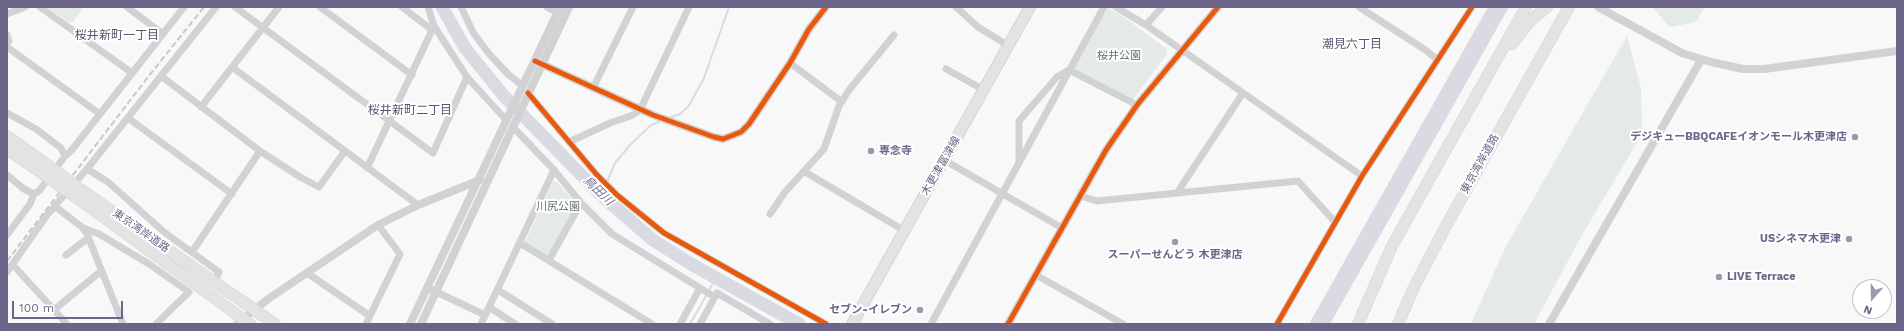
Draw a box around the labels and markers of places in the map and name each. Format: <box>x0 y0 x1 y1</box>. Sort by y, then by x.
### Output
place label: デジキューBBQCAFEイオンモール木更津店 <box>1630 130 1847 144</box>
marker: デジキューBBQCAFEイオンモール木更津店 <box>1850 132 1860 142</box>
place label: 専念寺 <box>879 144 912 158</box>
marker: 専念寺 <box>866 146 876 156</box>
place label: USシネマ木更津 <box>1760 232 1841 246</box>
marker: USシネマ木更津 <box>1844 234 1854 244</box>
marker: スーパーせんどう 木更津店 <box>1170 237 1180 247</box>
place label: スーパーせんどう 木更津店 <box>1107 248 1243 262</box>
place label: LIVE Terrace <box>1727 270 1796 284</box>
marker: LIVE Terrace <box>1714 272 1724 282</box>
place label: セブン-イレブン <box>829 303 912 317</box>
marker: セブン-イレブン <box>915 305 925 315</box>

